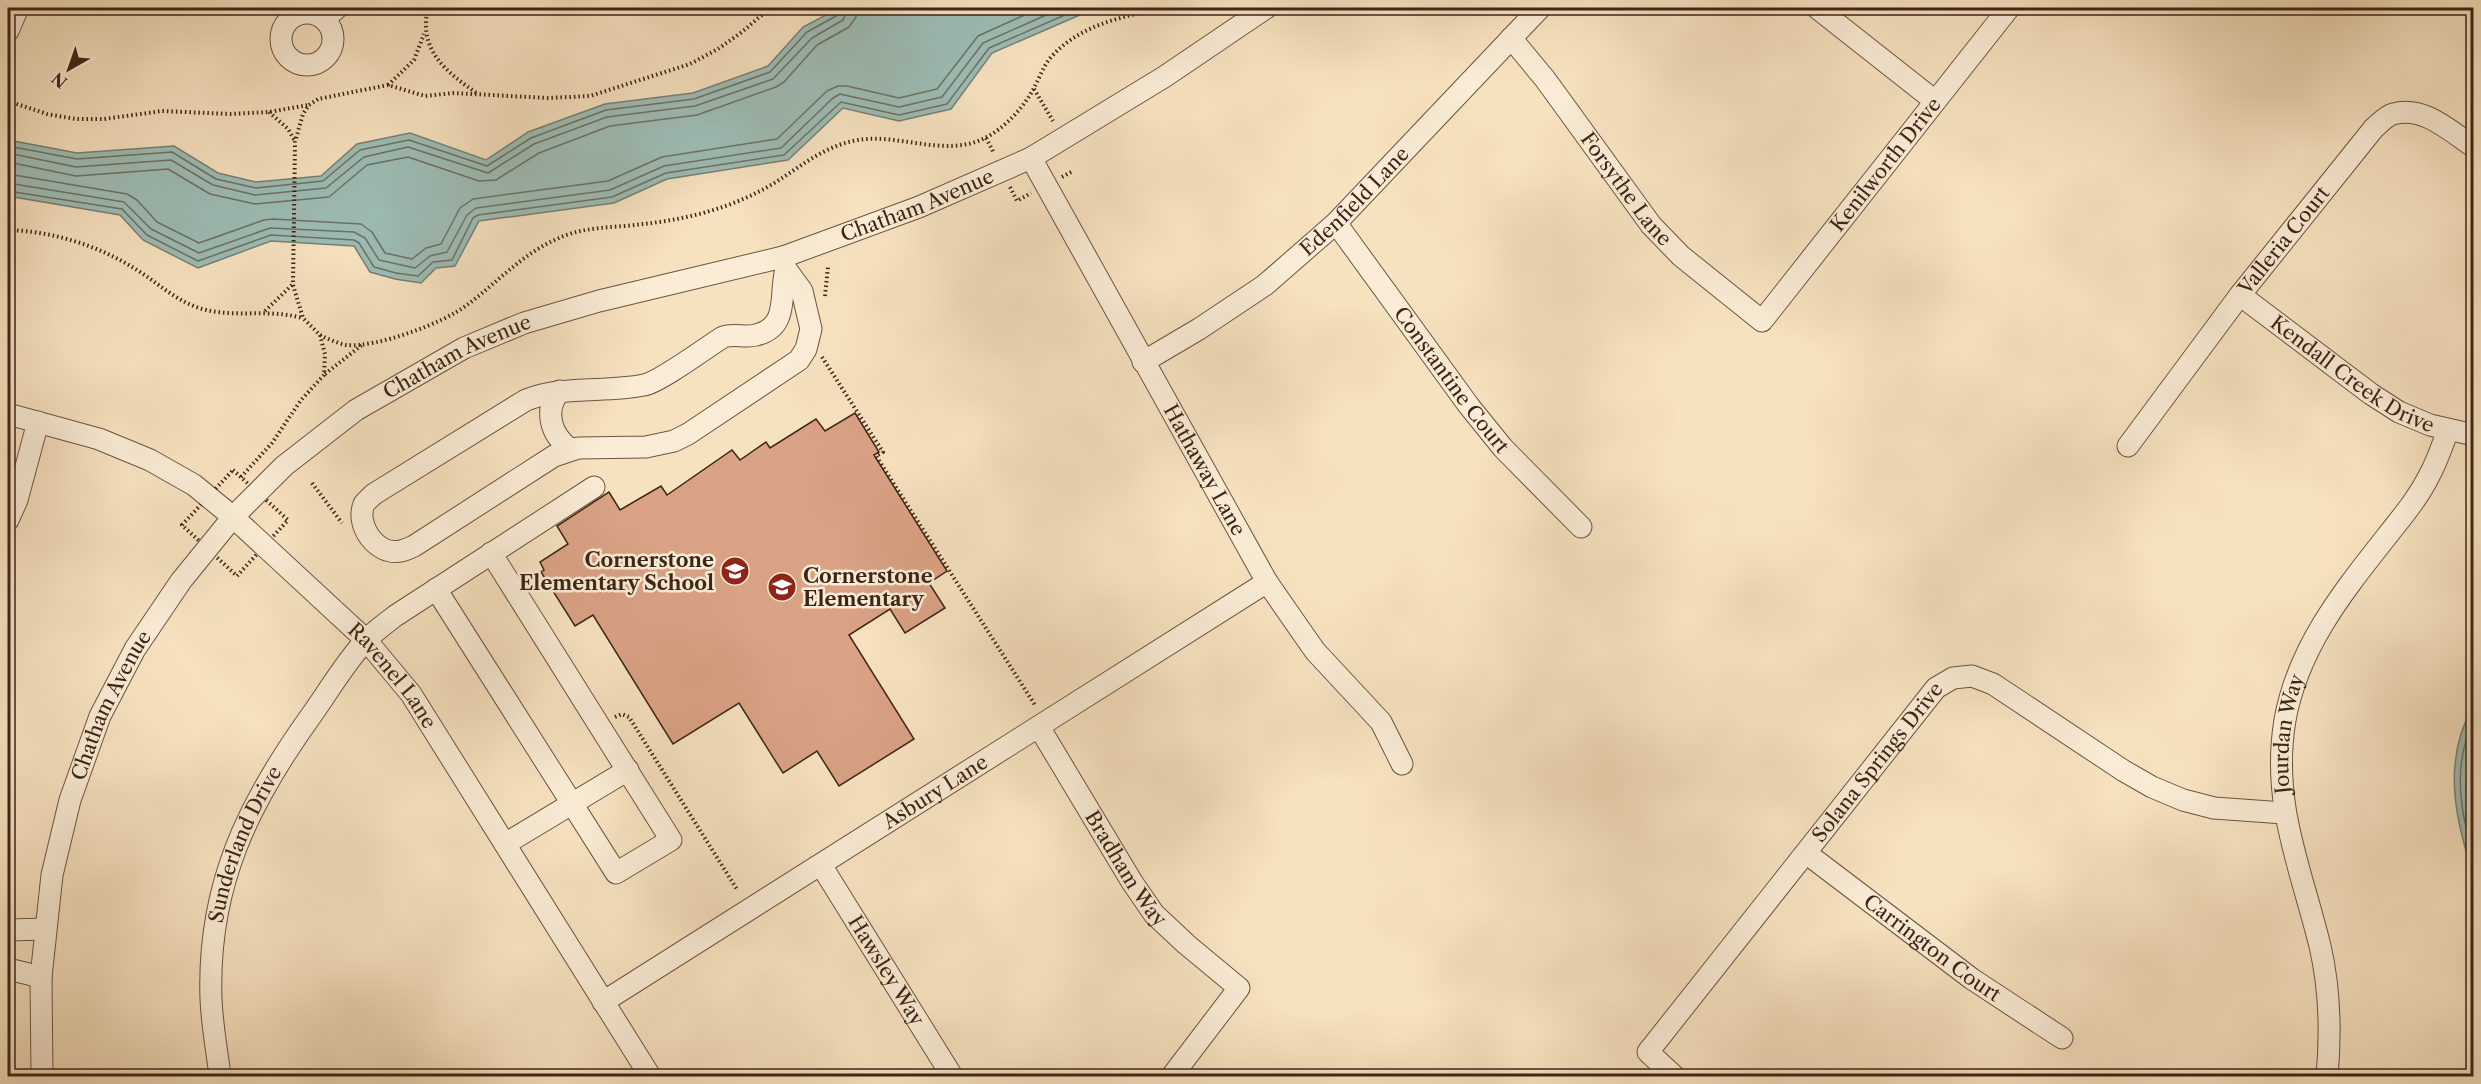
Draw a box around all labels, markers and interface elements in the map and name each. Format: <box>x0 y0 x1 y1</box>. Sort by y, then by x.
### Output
north arrow <box>39 39 99 99</box>
text: N <box>48 68 71 93</box>
street label: Kenilworth Drive <box>1825 93 1946 236</box>
street label: Forsythe Lane <box>1576 128 1677 251</box>
street label: Edenfield Lane <box>1295 142 1414 261</box>
street label: Chatham Avenue <box>837 164 997 247</box>
street label: Valleria Court <box>2233 181 2334 300</box>
street label: Constantine Court <box>1389 302 1514 458</box>
street label: Chatham Avenue <box>379 310 534 404</box>
street label: Kendall Creek Drive <box>2266 310 2438 437</box>
street label: Hathaway Lane <box>1159 400 1251 540</box>
place label: Cornerstone Elementary School <box>519 548 714 595</box>
school or university icon: Cornerstone Elementary School <box>719 555 751 587</box>
place label: Cornerstone Elementary <box>803 564 933 611</box>
school or university icon: Cornerstone Elementary <box>766 571 798 603</box>
street label: Ravenel Lane <box>343 618 441 733</box>
street label: Chatham Avenue <box>66 626 156 784</box>
street label: Jourdan Way <box>2269 670 2309 798</box>
street label: Solana Springs Drive <box>1807 677 1948 847</box>
street label: Asbury Lane <box>877 750 992 835</box>
street label: Sunderland Drive <box>204 762 286 925</box>
street label: Bradham Way <box>1080 806 1172 932</box>
street label: Carrington Court <box>1859 889 2005 1007</box>
street label: Hawsley Way <box>843 911 930 1031</box>

